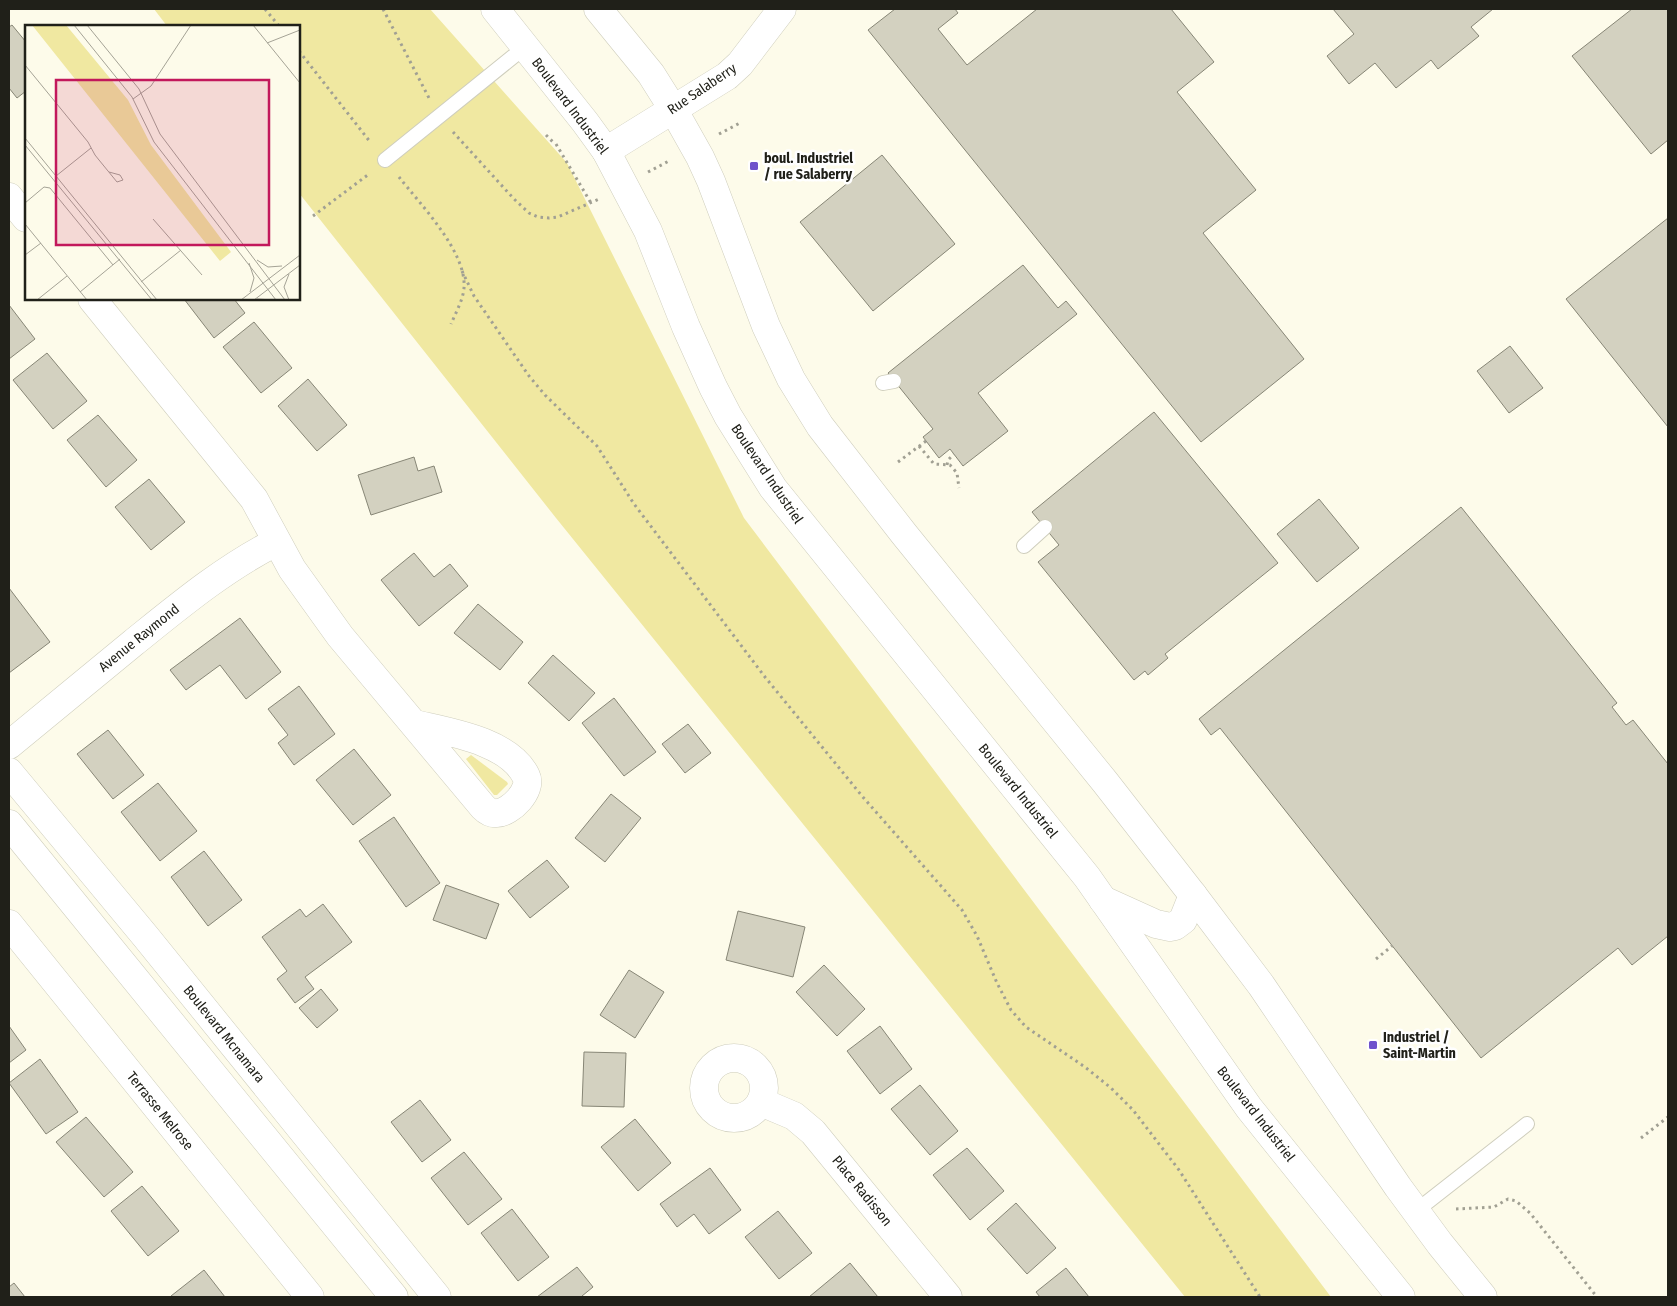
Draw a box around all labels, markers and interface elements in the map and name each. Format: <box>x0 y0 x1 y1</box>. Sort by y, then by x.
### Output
inset map <box>25 25 300 300</box>
street label: Boulevard Industriel <box>528 54 612 158</box>
street label: Rue Salaberry <box>664 59 740 118</box>
place label: boul. Industriel / rue Salaberry <box>764 150 853 183</box>
marker: boul. Industriel / rue Salaberry <box>748 160 760 172</box>
street label: Boulevard Industriel <box>727 421 807 527</box>
street label: Avenue Raymond <box>95 600 183 676</box>
street label: Boulevard Industriel <box>975 740 1061 842</box>
street label: Boulevard Mcnamara <box>180 982 268 1086</box>
place label: Industriel / Saint-Martin <box>1383 1029 1456 1062</box>
marker: Industriel / Saint-Martin <box>1367 1039 1379 1051</box>
street label: Boulevard Industriel <box>1213 1063 1299 1165</box>
street label: Terrasse Melrose <box>123 1068 197 1154</box>
street label: Place Radisson <box>828 1152 896 1230</box>

